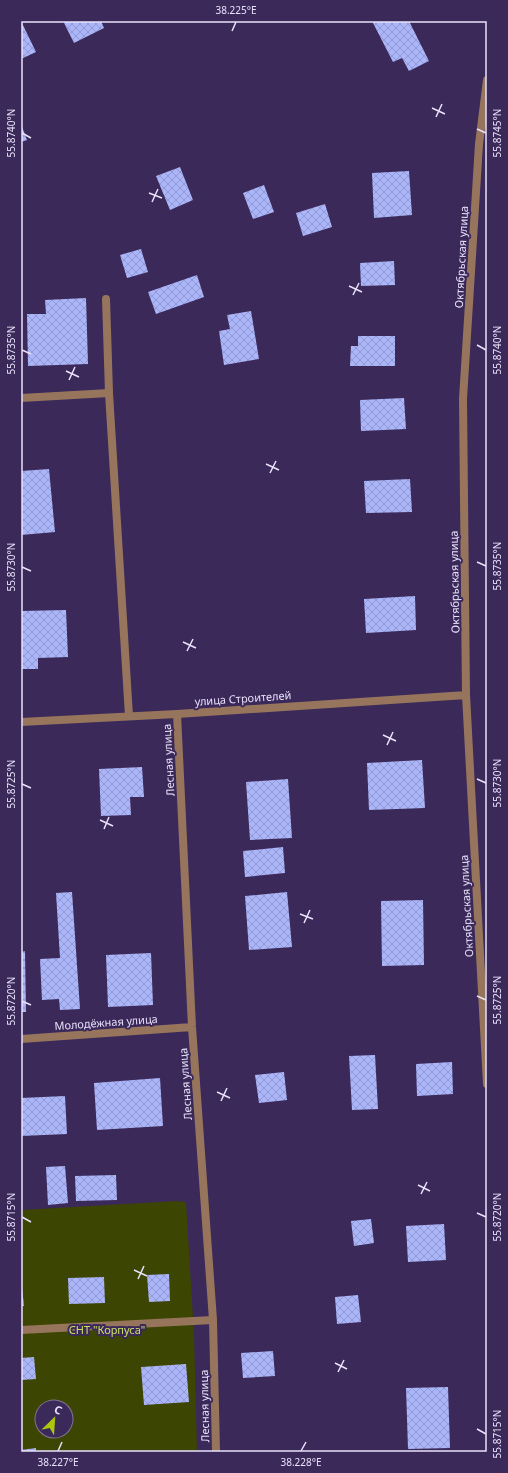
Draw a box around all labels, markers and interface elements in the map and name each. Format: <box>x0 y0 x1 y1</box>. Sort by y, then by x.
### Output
text: 38.225°E <box>215 3 257 17</box>
text: 55.8740°N <box>4 109 18 157</box>
text: 55.8745°N <box>490 109 504 157</box>
street label: Октябрьская улица <box>451 205 471 309</box>
text: 55.8735°N <box>4 326 18 374</box>
text: 55.8740°N <box>490 326 504 374</box>
street label: Октябрьская улица <box>446 531 462 633</box>
text: 55.8735°N <box>490 542 504 590</box>
text: 55.8730°N <box>4 543 18 591</box>
street label: улица Строителей <box>194 687 292 709</box>
street label: Лесная улица <box>159 723 177 797</box>
text: 55.8730°N <box>490 759 504 807</box>
text: 55.8725°N <box>4 760 18 808</box>
street label: Октябрьская улица <box>456 854 476 958</box>
text: 55.8725°N <box>490 976 504 1024</box>
text: 55.8720°N <box>4 977 18 1025</box>
street label: Молодёжная улица <box>54 1011 158 1033</box>
street label: Лесная улица <box>175 1047 195 1121</box>
text: 55.8715°N <box>4 1193 18 1241</box>
text: 55.8720°N <box>490 1193 504 1241</box>
park label: СНТ "Корпуса" <box>69 1322 145 1337</box>
street label: Лесная улица <box>196 1370 212 1442</box>
north arrow <box>34 1399 74 1439</box>
text: С <box>52 1401 65 1418</box>
text: 55.8715°N <box>490 1410 504 1458</box>
text: 38.227°E <box>37 1455 79 1469</box>
text: 38.228°E <box>280 1455 322 1469</box>

